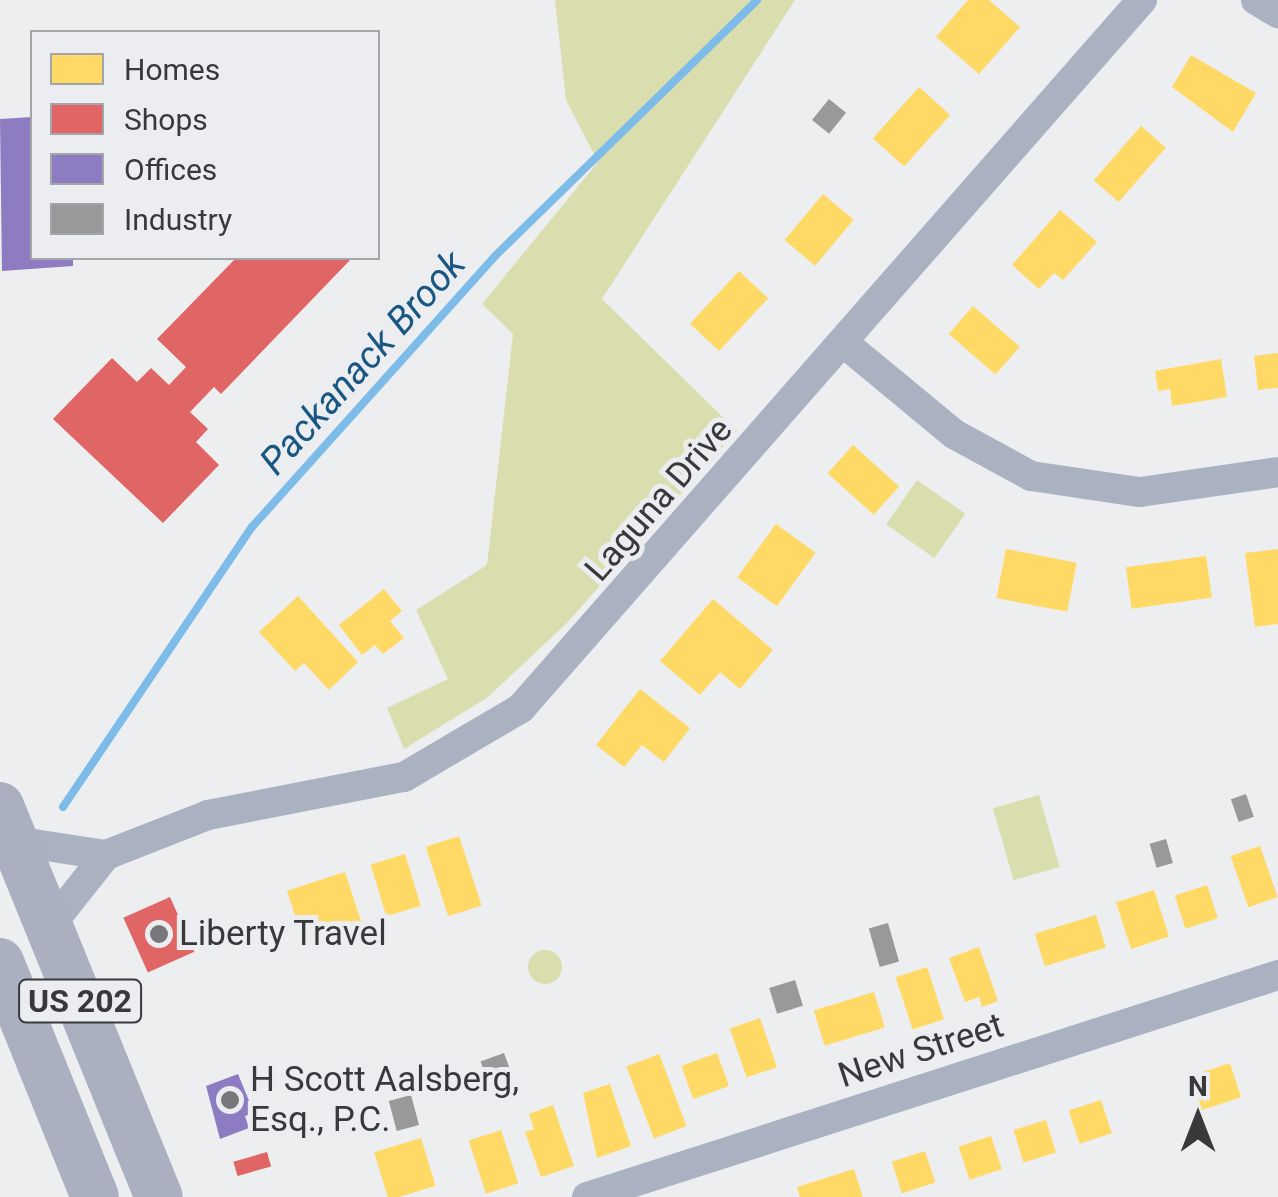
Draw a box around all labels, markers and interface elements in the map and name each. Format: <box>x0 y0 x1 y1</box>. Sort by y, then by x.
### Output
legend <box>30 30 380 260</box>
text: Homes <box>124 52 220 87</box>
text: Shops <box>124 102 208 137</box>
text: Offices <box>124 152 217 187</box>
text: Industry <box>124 202 232 237</box>
water label: Packanack Brook <box>251 242 475 484</box>
street label: Laguna Drive <box>577 410 741 590</box>
place label: Liberty Travel <box>179 913 387 955</box>
marker: Liberty Travel <box>148 923 170 945</box>
road number: US 202 <box>18 974 142 1028</box>
street label: New Street <box>833 1005 1009 1097</box>
place label: H Scott Aalsberg, Esq., P.C. <box>250 1059 519 1141</box>
north arrow <box>1148 1067 1248 1167</box>
text: N <box>1188 1070 1208 1103</box>
marker: H Scott Aalsberg, Esq., P.C. <box>219 1089 241 1111</box>

